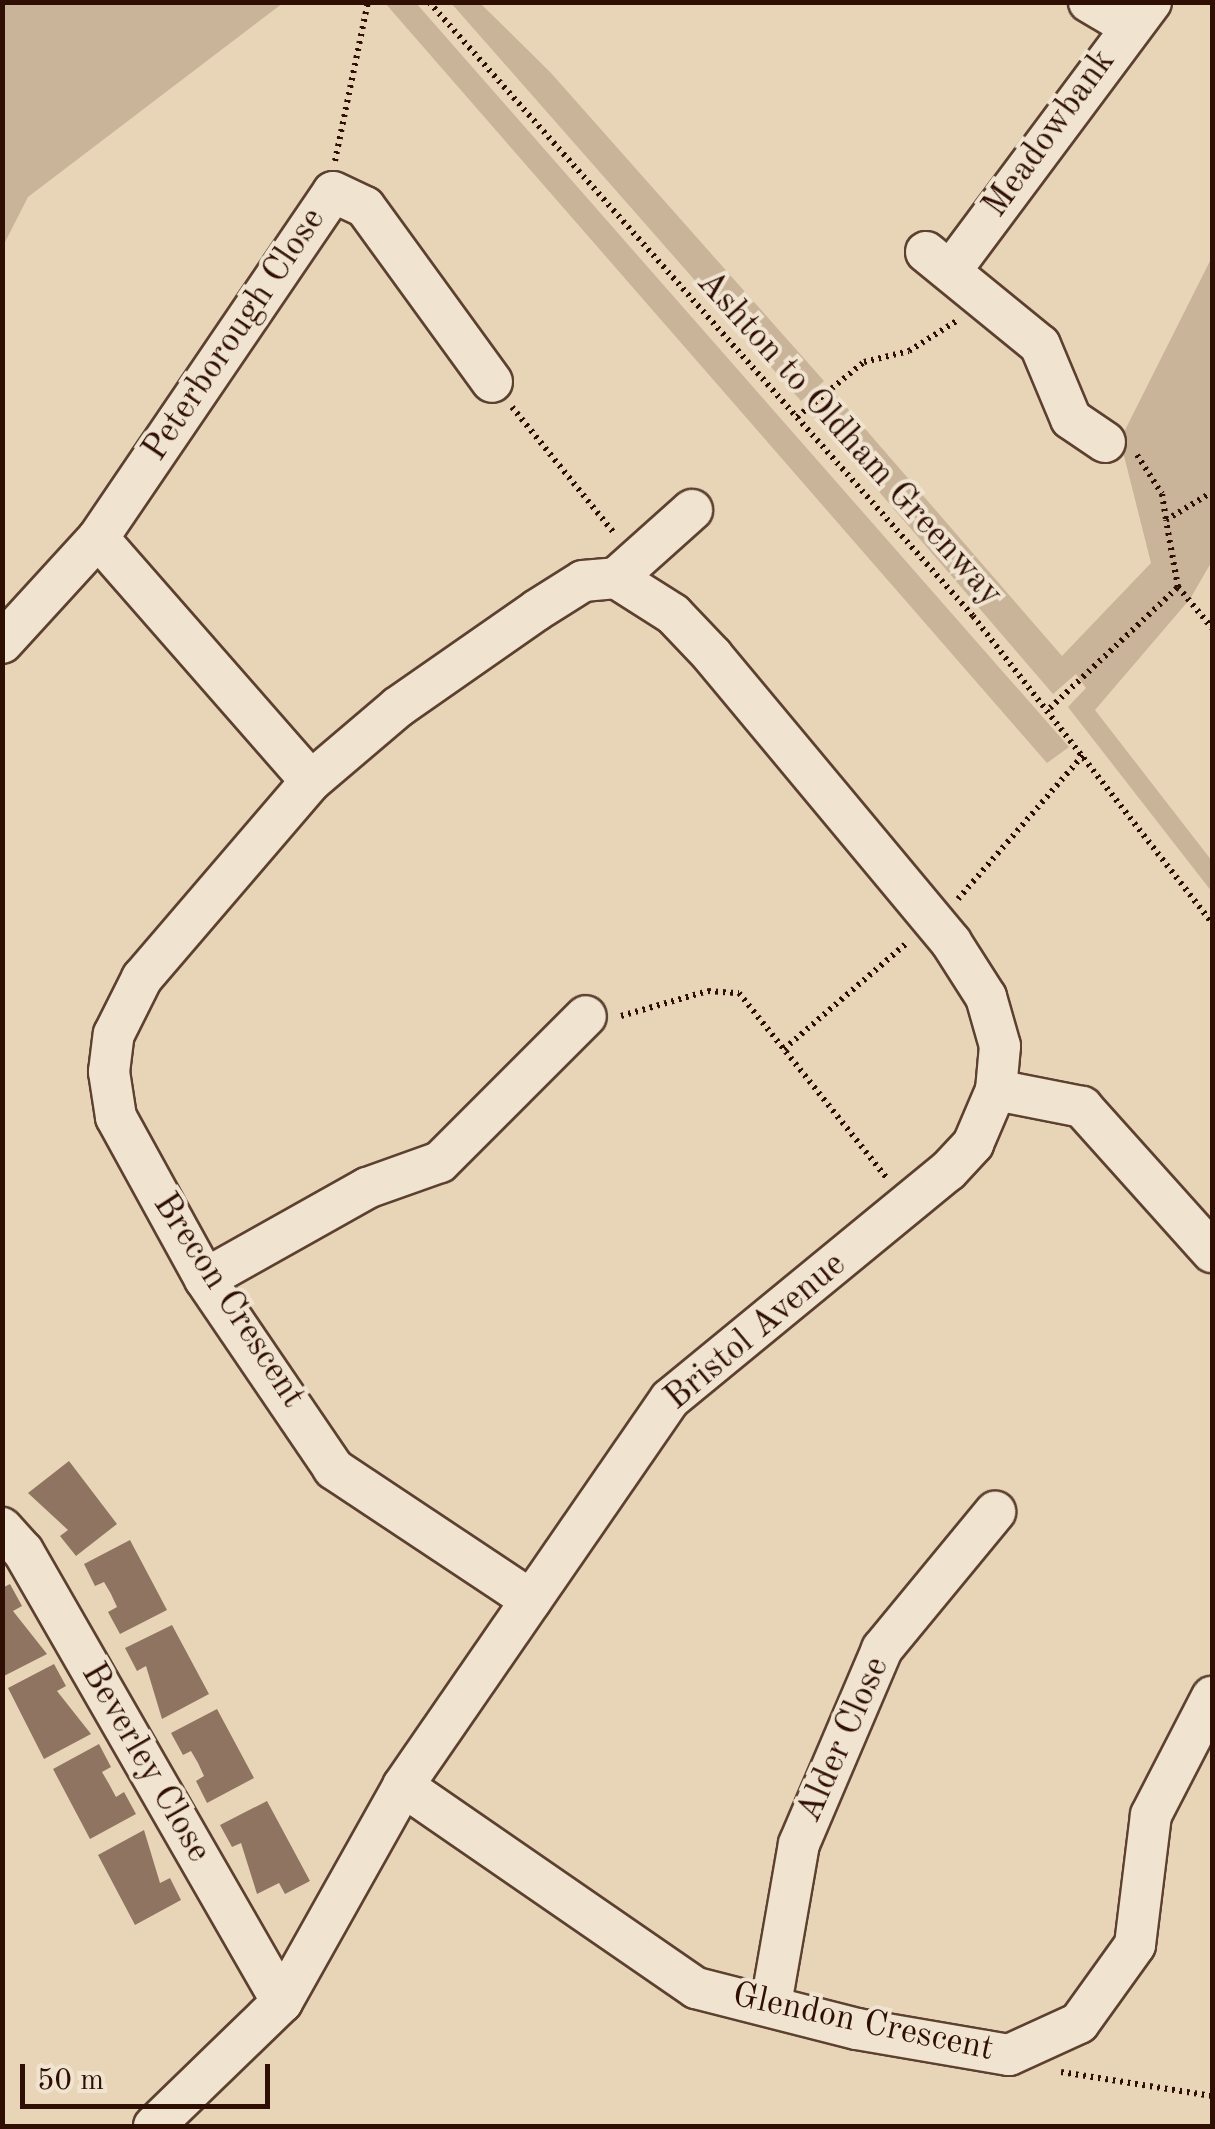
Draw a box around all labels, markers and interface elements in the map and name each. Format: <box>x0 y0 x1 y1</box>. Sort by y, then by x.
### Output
street label: Meadowbank <box>975 42 1125 226</box>
street label: Peterborough Close <box>135 201 335 469</box>
street label: Ashton to Oldham Greenway <box>687 263 1011 615</box>
street label: Brecon Crescent <box>143 1186 313 1416</box>
street label: Bristol Avenue <box>657 1244 855 1420</box>
street label: Alder Close <box>789 1651 899 1829</box>
street label: Beverley Close <box>71 1656 219 1870</box>
street label: Glendon Crescent <box>729 1975 997 2071</box>
scale bar <box>25 2044 275 2106</box>
text: 50 m <box>37 2066 104 2096</box>

